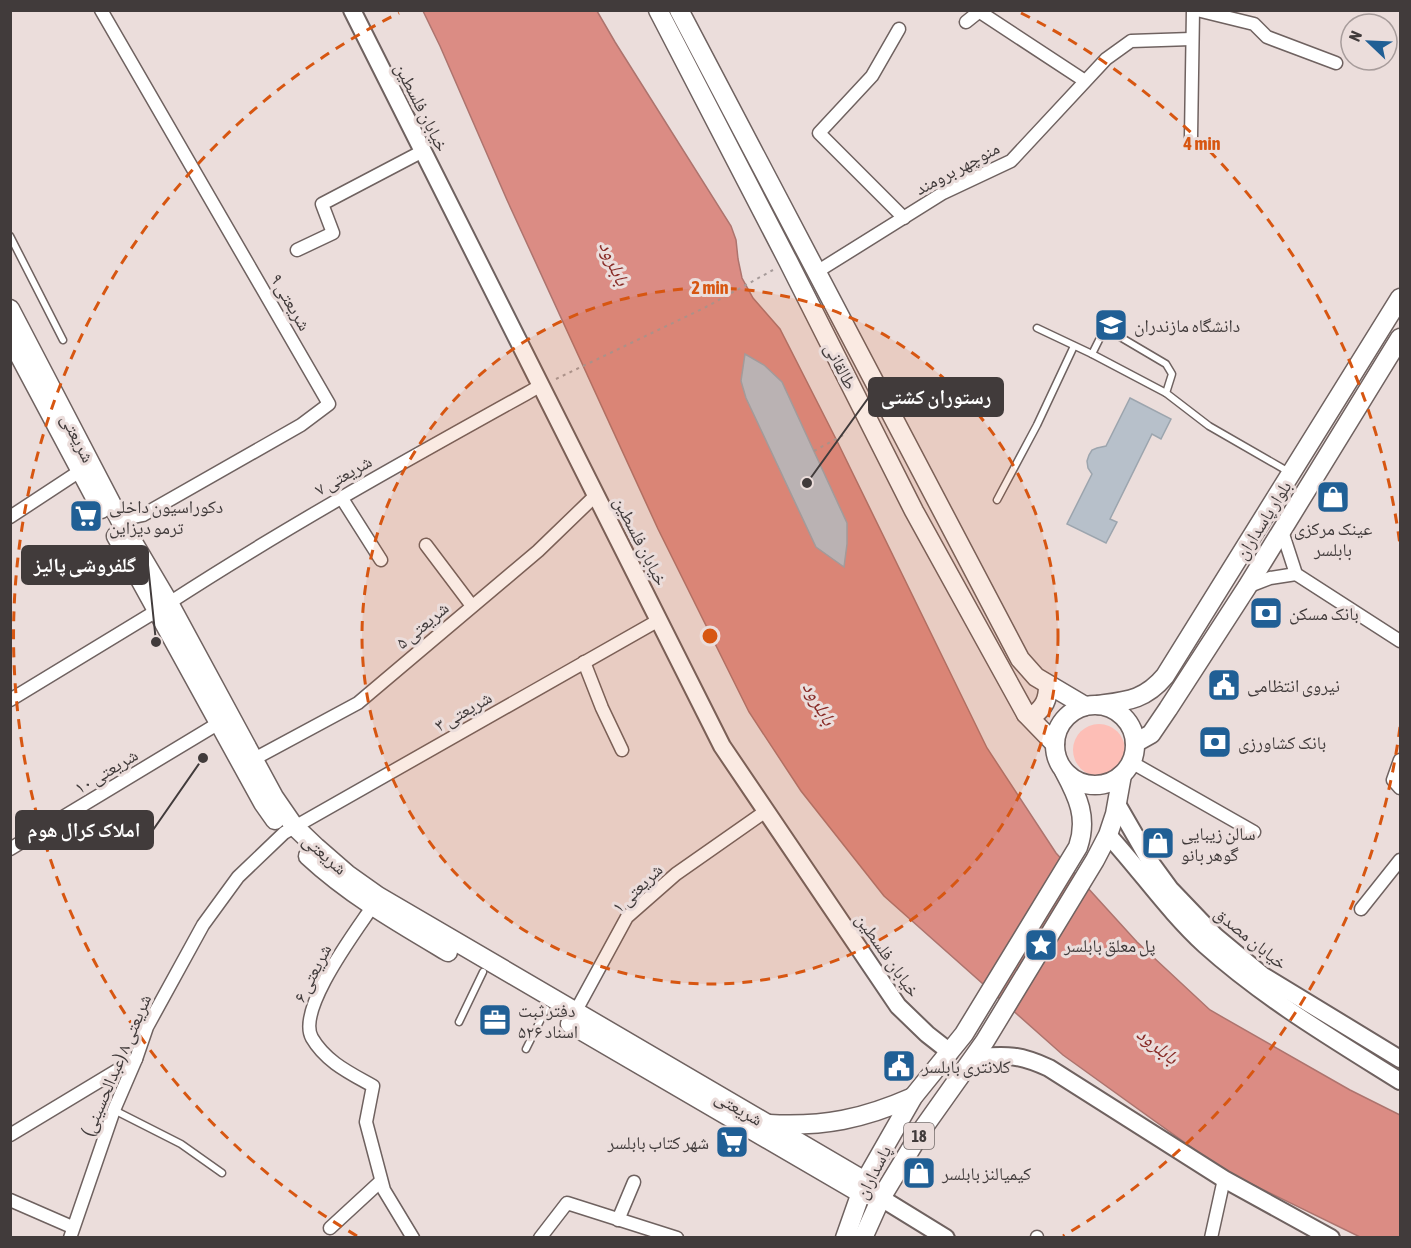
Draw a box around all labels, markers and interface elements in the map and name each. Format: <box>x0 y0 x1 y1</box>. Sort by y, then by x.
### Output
north arrow <box>1339 12 1399 72</box>
text: N <box>1345 28 1365 44</box>
street label: خیابان فلسطین <box>390 59 453 156</box>
text: 4 min <box>1183 133 1221 154</box>
street label: منوچهر برومند <box>911 137 1003 200</box>
water label: بابلرود <box>594 237 635 290</box>
street label: شریعتی ۹ <box>266 270 316 335</box>
text: 2 min <box>692 277 729 298</box>
school or university icon: دانشگاه مازندران <box>1093 307 1129 343</box>
place label: دانشگاه مازندران <box>1134 315 1240 337</box>
street label: طالقانی <box>820 339 861 393</box>
callout: رستوران کشتی <box>869 378 1003 416</box>
text: رستوران کشتی <box>881 385 991 410</box>
street label: شریعتی <box>56 410 99 466</box>
street label: شریعتی ۷ <box>311 450 376 500</box>
street label: بلوار پاسداران <box>1231 477 1296 564</box>
shop icon: عینک مرکزی بابلسر <box>1315 479 1351 515</box>
street label: خیابان فلسطین <box>609 493 672 590</box>
place label: دکوراسیون داخلی ترمو دیزاین <box>109 496 223 539</box>
supermarket icon: دکوراسیون داخلی ترمو دیزاین <box>68 498 104 534</box>
place label: عینک مرکزی بابلسر <box>1294 518 1372 560</box>
callout: گلفروشی پالیز <box>22 546 148 584</box>
text: گلفروشی پالیز <box>33 553 136 578</box>
bank icon: بانک مسکن <box>1248 595 1284 631</box>
street label: شریعتی ۵ <box>391 597 453 654</box>
place label: بانک مسکن <box>1289 603 1359 625</box>
centre of rings <box>700 626 720 646</box>
public building icon: نیروی انتظامی <box>1206 667 1242 703</box>
place label: نیروی انتظامی <box>1247 675 1340 697</box>
water label: بابلرود <box>798 677 842 730</box>
street label: شریعتی ۳ <box>431 686 496 736</box>
bank icon: بانک کشاورزی <box>1197 724 1233 760</box>
place label: بانک کشاورزی <box>1238 732 1326 754</box>
street label: شریعتی ۱۰ <box>70 744 142 799</box>
callout: املاک کرال هوم <box>16 811 153 849</box>
text: املاک کرال هوم <box>28 818 140 844</box>
place label: سالن زیبایی گوهر بانو <box>1181 823 1256 865</box>
shop icon: سالن زیبایی گوهر بانو <box>1140 825 1176 861</box>
street label: شریعتی <box>298 829 351 880</box>
street label: شریعتی ۱ <box>607 859 667 918</box>
street label: خیابان مصدق <box>1210 902 1292 974</box>
street label: خیابان فلسطین <box>851 909 924 1001</box>
place icon: پل معلق بابلسر <box>1023 927 1059 963</box>
place label: پل معلق بابلسر <box>1063 935 1155 957</box>
street label: شریعتی ۶ <box>289 941 336 1006</box>
street label: شریعتی ۸ (عبدالحسینی) <box>77 991 156 1140</box>
place label: دفتر ثبت اسناد ۵۲۶ <box>518 1000 578 1042</box>
office icon: دفتر ثبت اسناد ۵۲۶ <box>477 1002 513 1038</box>
water label: بابلرود <box>1132 1021 1184 1070</box>
public building icon: کلانتری بابلسر <box>881 1048 917 1084</box>
place label: کلانتری بابلسر <box>921 1056 1011 1078</box>
street label: شریعتی <box>711 1086 767 1131</box>
road number: 18 <box>904 1123 934 1149</box>
supermarket icon: شهر کتاب بابلسر <box>714 1124 750 1160</box>
place label: شهر کتاب بابلسر <box>607 1132 709 1153</box>
street label: پاسداران <box>851 1142 896 1203</box>
shop icon: کیمیالنز بابلسر <box>901 1155 937 1191</box>
place label: کیمیالنز بابلسر <box>941 1163 1032 1184</box>

